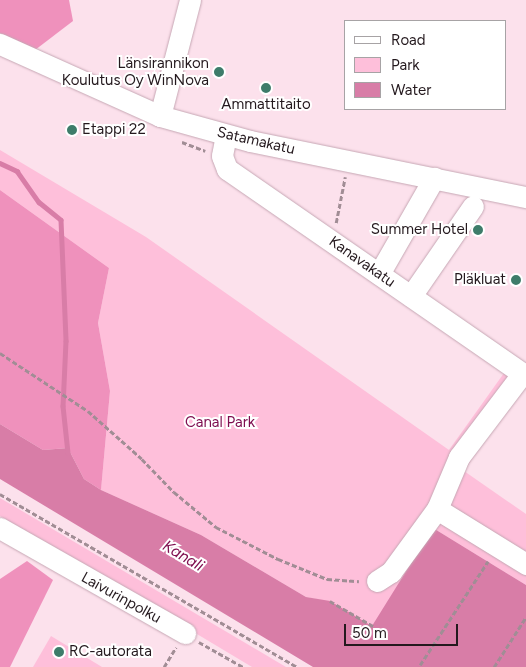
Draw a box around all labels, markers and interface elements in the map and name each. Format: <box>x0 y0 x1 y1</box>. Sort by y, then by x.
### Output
legend <box>344 20 506 110</box>
text: Road <box>391 31 426 49</box>
place label: Länsirannikon Koulutus Oy WinNova <box>62 54 209 89</box>
text: Park <box>391 56 420 74</box>
marker: Länsirannikon Koulutus Oy WinNova <box>213 66 225 78</box>
text: Water <box>391 81 431 99</box>
marker: Ammattitaito <box>260 82 272 94</box>
place label: Ammattitaito <box>221 96 311 114</box>
place label: Etappi 22 <box>82 121 146 139</box>
street label: Satamakatu <box>215 123 297 159</box>
marker: Etappi 22 <box>66 124 78 136</box>
place label: Summer Hotel <box>371 221 468 239</box>
marker: Summer Hotel <box>472 224 484 236</box>
street label: Kanavakatu <box>325 233 399 291</box>
place label: Pläkluat <box>454 271 506 289</box>
marker: Pläkluat <box>510 274 522 286</box>
park label: Canal Park <box>185 414 255 432</box>
water label: Kanali <box>159 536 207 576</box>
street label: Laivurinpolku <box>78 569 164 627</box>
scale bar <box>346 614 460 646</box>
text: 50 m <box>352 624 387 642</box>
place label: RC-autorata <box>69 643 152 661</box>
marker: RC-autorata <box>53 646 65 658</box>

